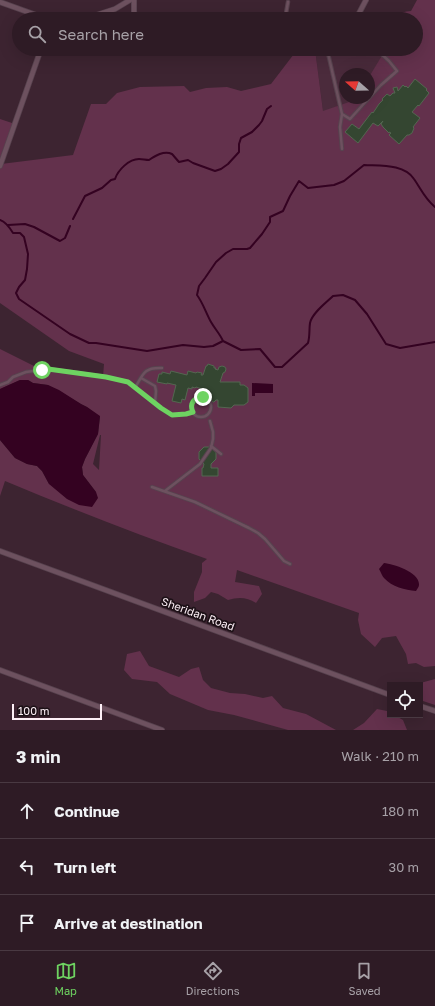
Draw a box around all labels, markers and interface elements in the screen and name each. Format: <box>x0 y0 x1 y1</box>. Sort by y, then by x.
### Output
search box <box>12 12 423 56</box>
icon: search <box>26 23 48 45</box>
text: Search here <box>58 25 144 43</box>
north arrow <box>339 68 375 104</box>
route start <box>33 361 51 379</box>
route end <box>194 388 212 406</box>
street label: Sheridan Road <box>160 594 237 633</box>
map controls <box>387 682 423 718</box>
button: locate <box>387 682 423 718</box>
scale bar <box>12 702 102 721</box>
text: 100 m <box>18 704 49 717</box>
text: 3 min <box>16 746 60 767</box>
text: Walk · 210 m <box>341 748 419 764</box>
icon: ahead <box>16 800 38 822</box>
text: Continue <box>54 802 120 820</box>
text: 180 m <box>382 803 419 819</box>
icon: left <box>16 856 38 878</box>
text: Turn left <box>54 858 116 876</box>
text: 30 m <box>389 859 419 875</box>
icon: arrive <box>16 912 38 934</box>
text: Arrive at destination <box>54 914 203 932</box>
tab: Map <box>54 960 77 997</box>
tab: Directions <box>186 960 240 997</box>
tab: Saved <box>348 960 381 997</box>

